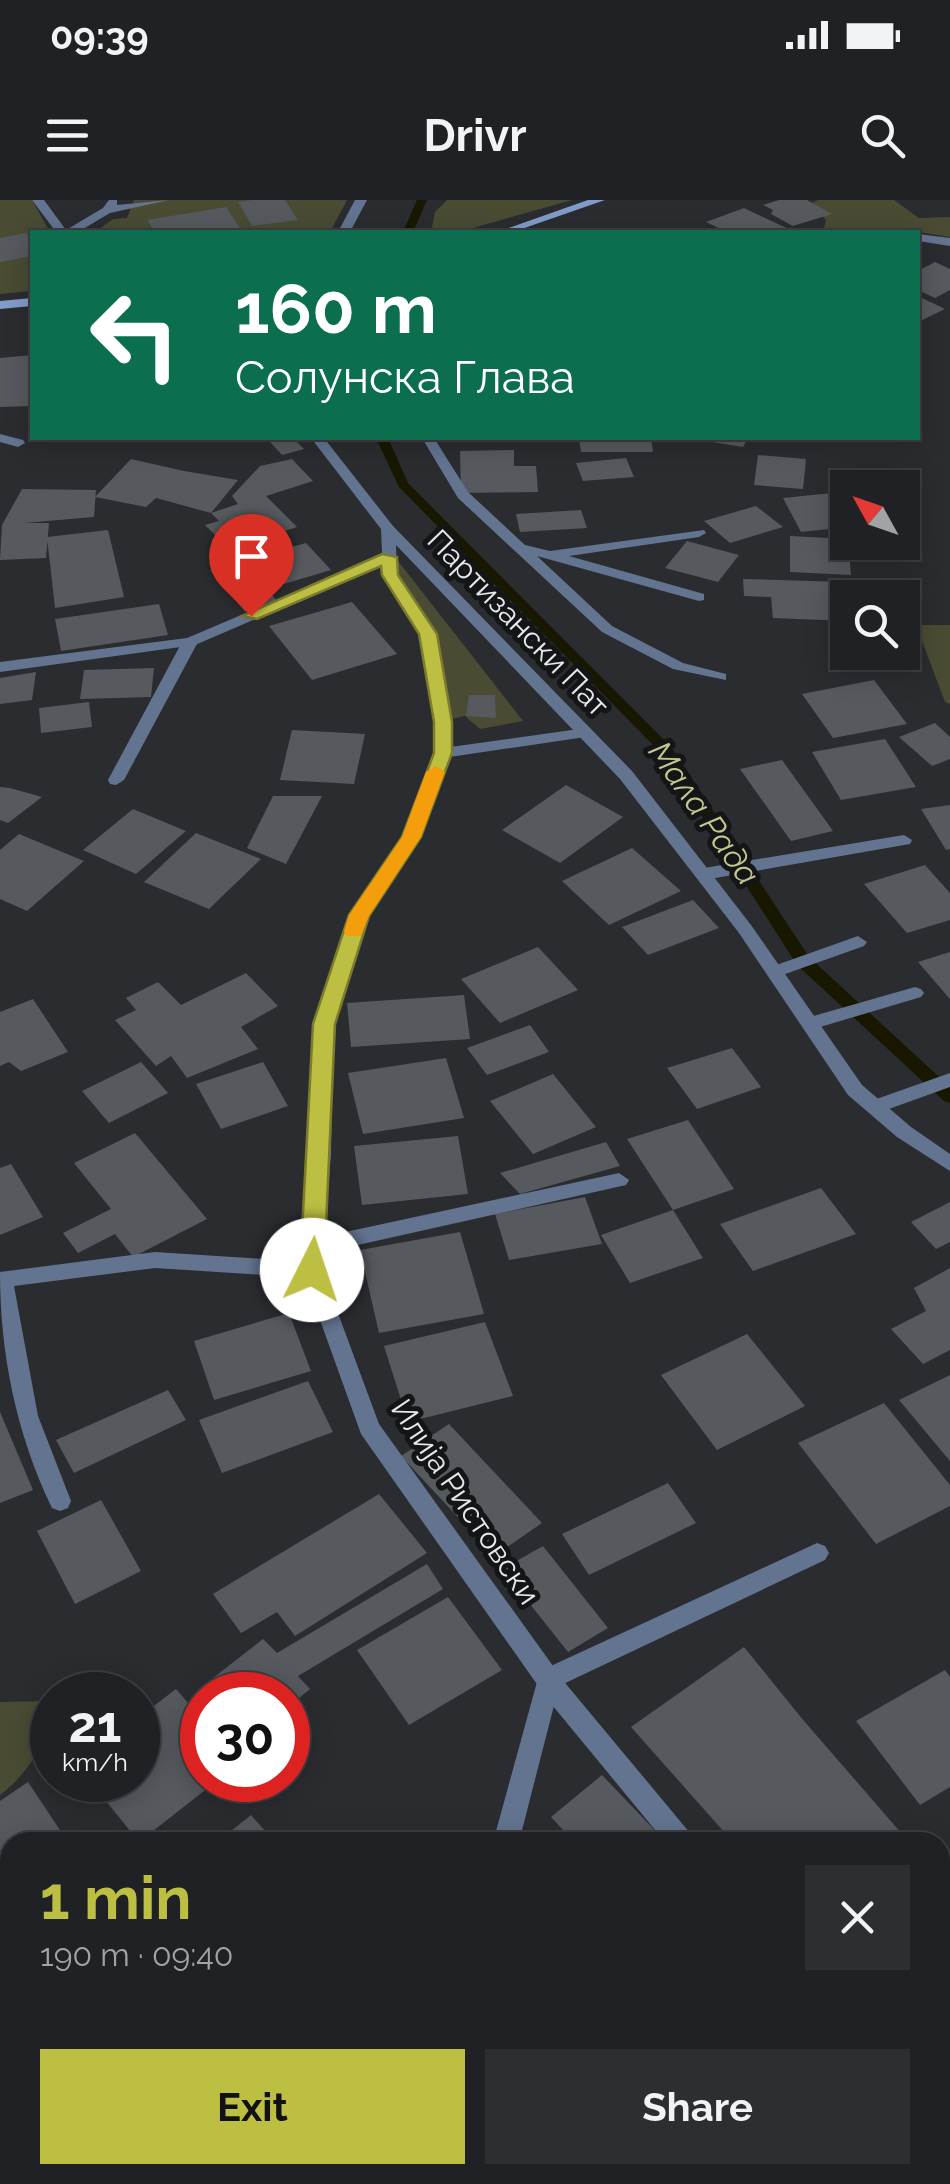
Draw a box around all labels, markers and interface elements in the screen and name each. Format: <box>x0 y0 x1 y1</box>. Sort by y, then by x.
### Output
text: 09:39 <box>50 13 149 58</box>
icon: menu <box>40 108 95 163</box>
icon: search <box>855 108 910 163</box>
text: Drivr <box>423 109 527 162</box>
text: 160 m <box>235 267 437 349</box>
icon: left <box>70 270 200 400</box>
text: Солунска Глава <box>235 351 575 404</box>
north arrow <box>830 470 920 560</box>
map controls <box>830 470 920 670</box>
pin <box>209 514 294 617</box>
street label: Партизански Пат <box>421 522 616 723</box>
icon: arrive <box>224 529 279 584</box>
button: search <box>830 580 920 670</box>
water label: Мала Рада <box>642 734 767 892</box>
position arrow <box>260 1218 364 1322</box>
street label: Илија Ристовски <box>384 1393 547 1611</box>
speed limit sign: 30 <box>180 1672 310 1802</box>
text: 21 <box>69 1695 121 1754</box>
text: km/h <box>62 1747 128 1777</box>
text: 1 min <box>40 1863 191 1933</box>
button: close <box>805 1865 910 1970</box>
text: 190 m · 09:40 <box>40 1936 233 1973</box>
button: Exit <box>40 2049 465 2164</box>
button: Share <box>485 2049 910 2164</box>

